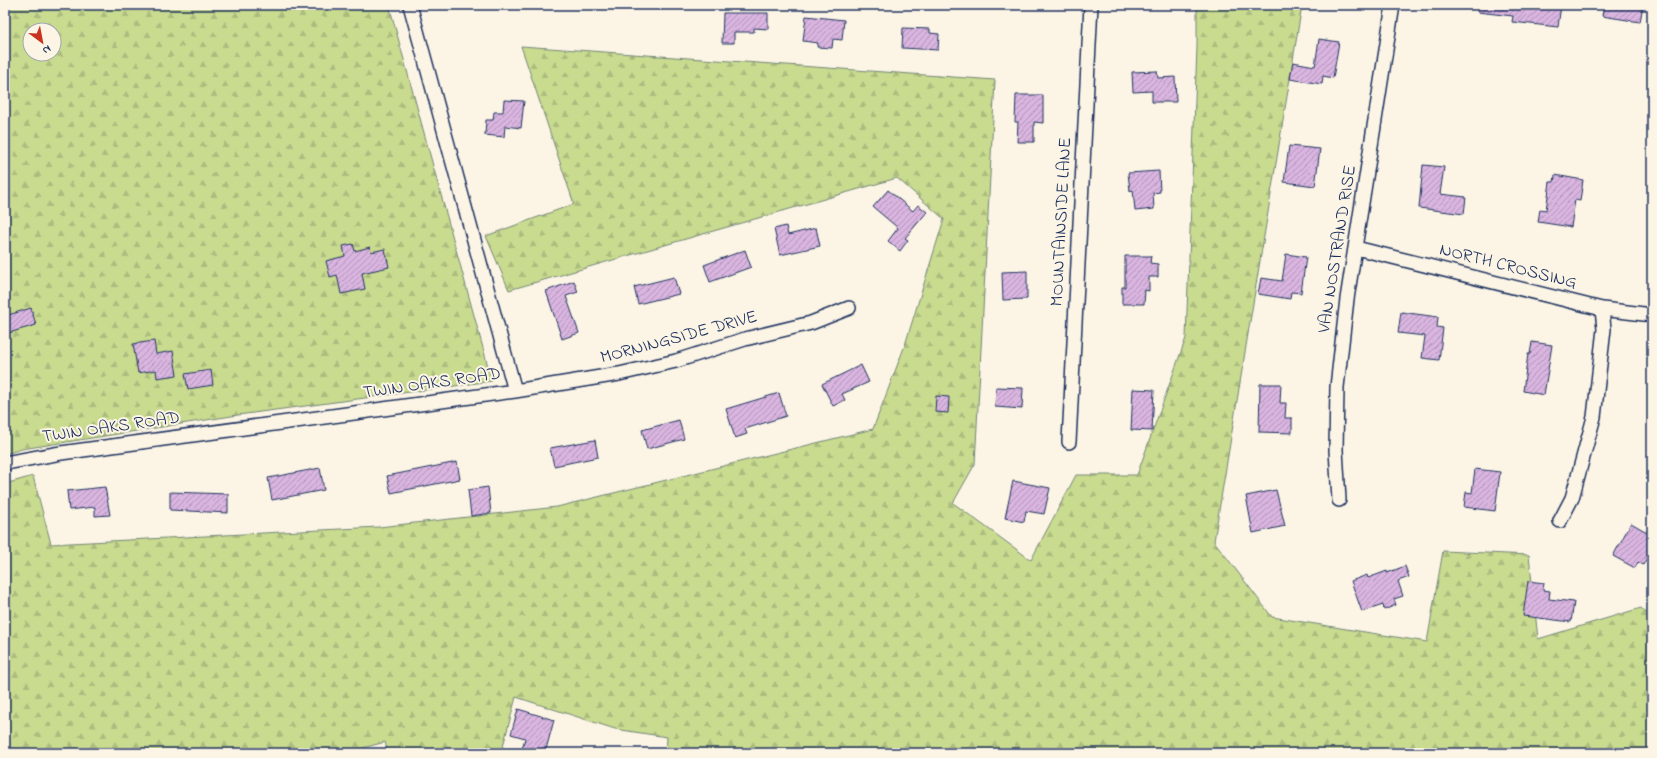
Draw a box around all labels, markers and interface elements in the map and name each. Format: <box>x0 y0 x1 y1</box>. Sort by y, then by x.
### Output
north arrow <box>22 22 62 62</box>
text: N <box>39 41 54 58</box>
street label: MOUNTAINSIDE LANE <box>1045 137 1079 307</box>
street label: VAN NOSTRAND RISE <box>1312 163 1364 336</box>
street label: NORTH CROSSING <box>1437 237 1579 297</box>
street label: MORNINGSIDE DRIVE <box>598 305 760 371</box>
street label: TWIN OAKS ROAD <box>361 361 503 407</box>
street label: TWIN OAKS ROAD <box>40 405 182 451</box>

